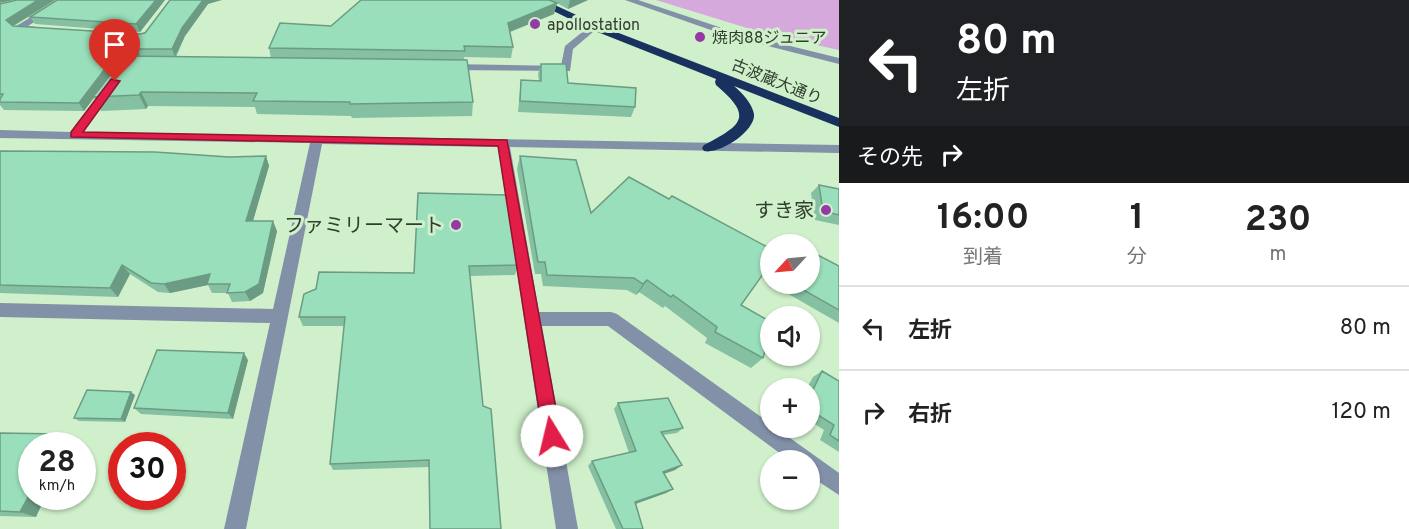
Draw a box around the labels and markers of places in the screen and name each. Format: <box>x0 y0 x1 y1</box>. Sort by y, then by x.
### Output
place label: apollostation <box>547 16 640 36</box>
marker: apollostation <box>528 17 542 31</box>
pin <box>89 19 140 81</box>
place label: 焼肉88ジュニア <box>712 29 826 49</box>
marker: 焼肉88ジュニア <box>693 30 707 44</box>
place label: すき家 <box>754 199 814 225</box>
marker: すき家 <box>819 203 833 217</box>
place label: ファミリーマート <box>284 214 444 240</box>
marker: ファミリーマート <box>449 218 463 232</box>

